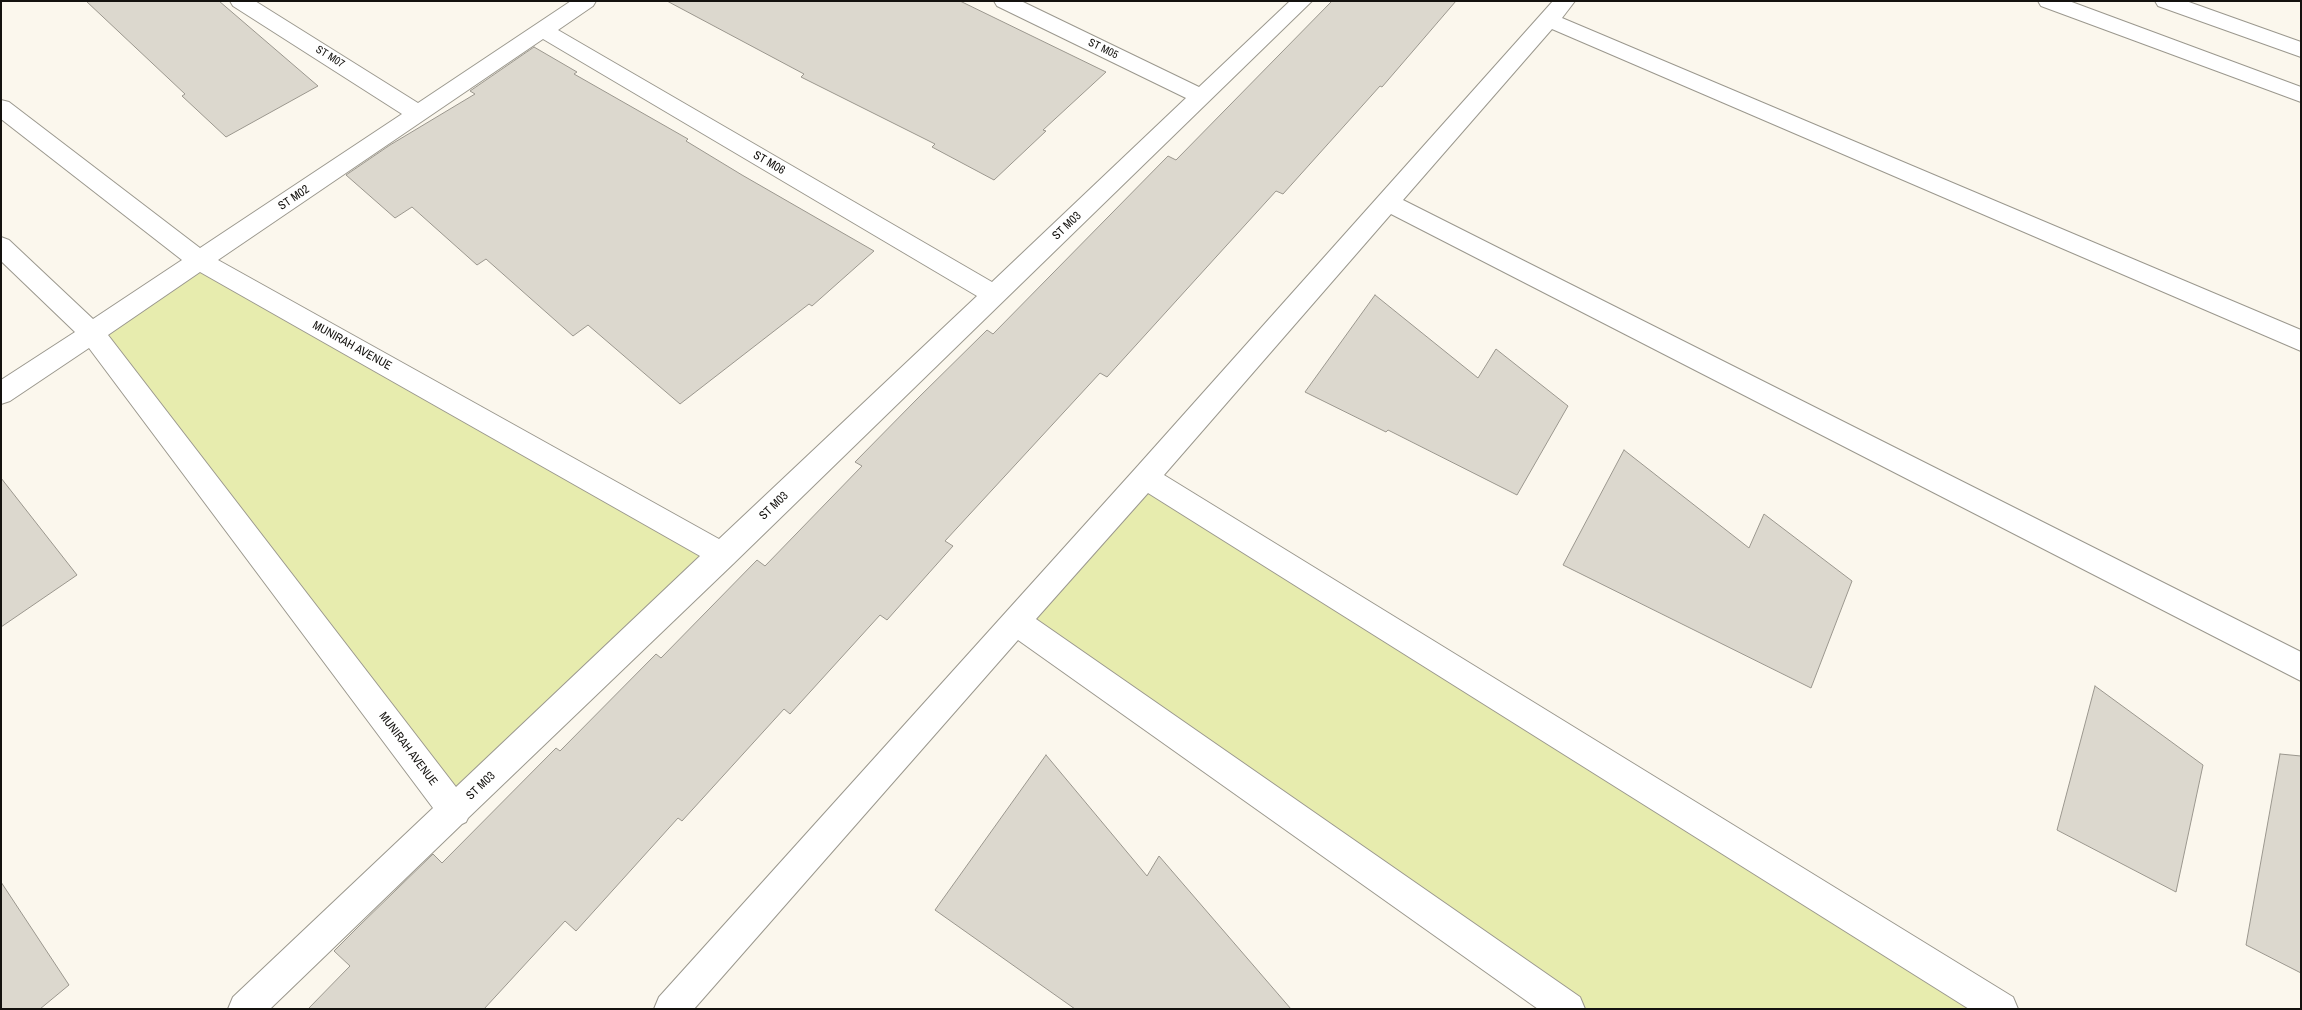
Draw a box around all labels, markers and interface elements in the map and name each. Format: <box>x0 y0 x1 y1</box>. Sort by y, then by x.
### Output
street label: ST M05 <box>1086 36 1120 62</box>
street label: ST M07 <box>313 43 347 71</box>
street label: ST M06 <box>750 148 788 178</box>
street label: ST M02 <box>276 182 312 214</box>
street label: ST M03 <box>1050 209 1084 243</box>
street label: MUNIRAH AVENUE <box>310 318 394 374</box>
street label: ST M03 <box>757 489 791 523</box>
street label: MUNIRAH AVENUE <box>376 709 440 789</box>
street label: ST M03 <box>464 769 498 803</box>

